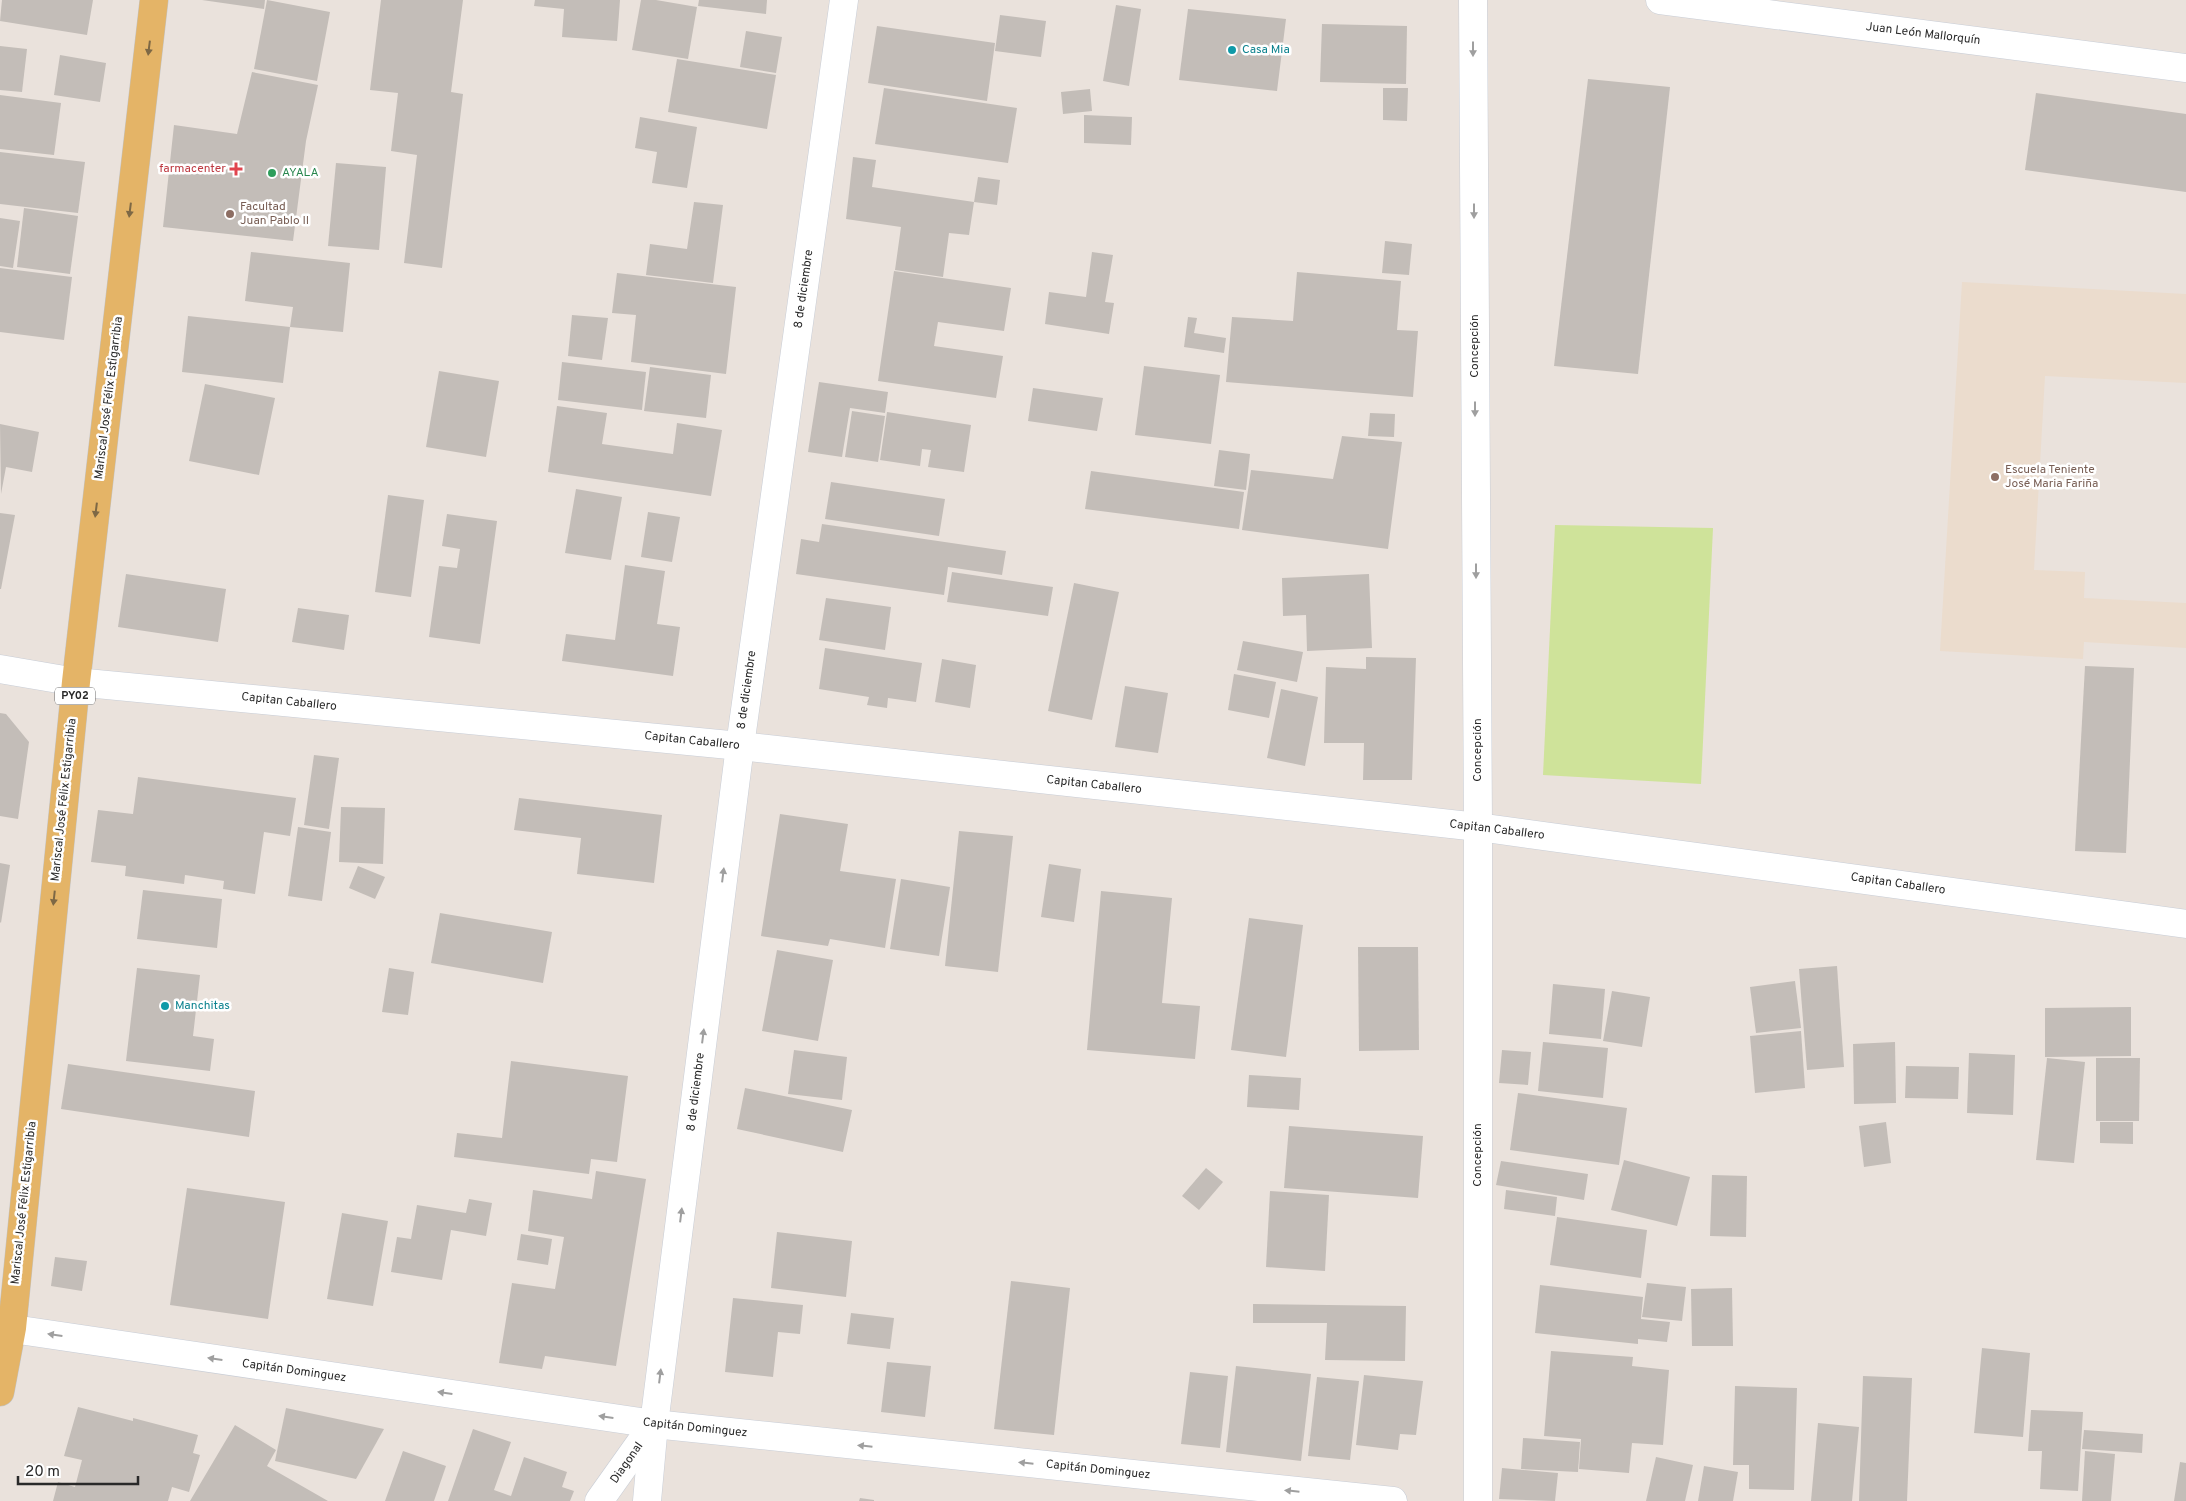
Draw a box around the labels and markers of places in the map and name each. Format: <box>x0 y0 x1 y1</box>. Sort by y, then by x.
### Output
place label: Casa Mia <box>1242 42 1290 58</box>
marker: Casa Mia <box>1226 44 1238 56</box>
place label: farmacenter <box>159 161 226 177</box>
marker: farmacenter <box>230 163 242 175</box>
place label: AYALA <box>282 165 319 181</box>
marker: AYALA <box>266 167 278 179</box>
place label: Facultad Juan Pablo II <box>240 199 309 229</box>
marker: Facultad Juan Pablo II <box>224 208 236 220</box>
place label: Escuela Teniente José Maria Fariña <box>2005 462 2098 492</box>
marker: Escuela Teniente José Maria Fariña <box>1989 471 2001 483</box>
place label: Manchitas <box>175 998 230 1014</box>
marker: Manchitas <box>159 1000 171 1012</box>

